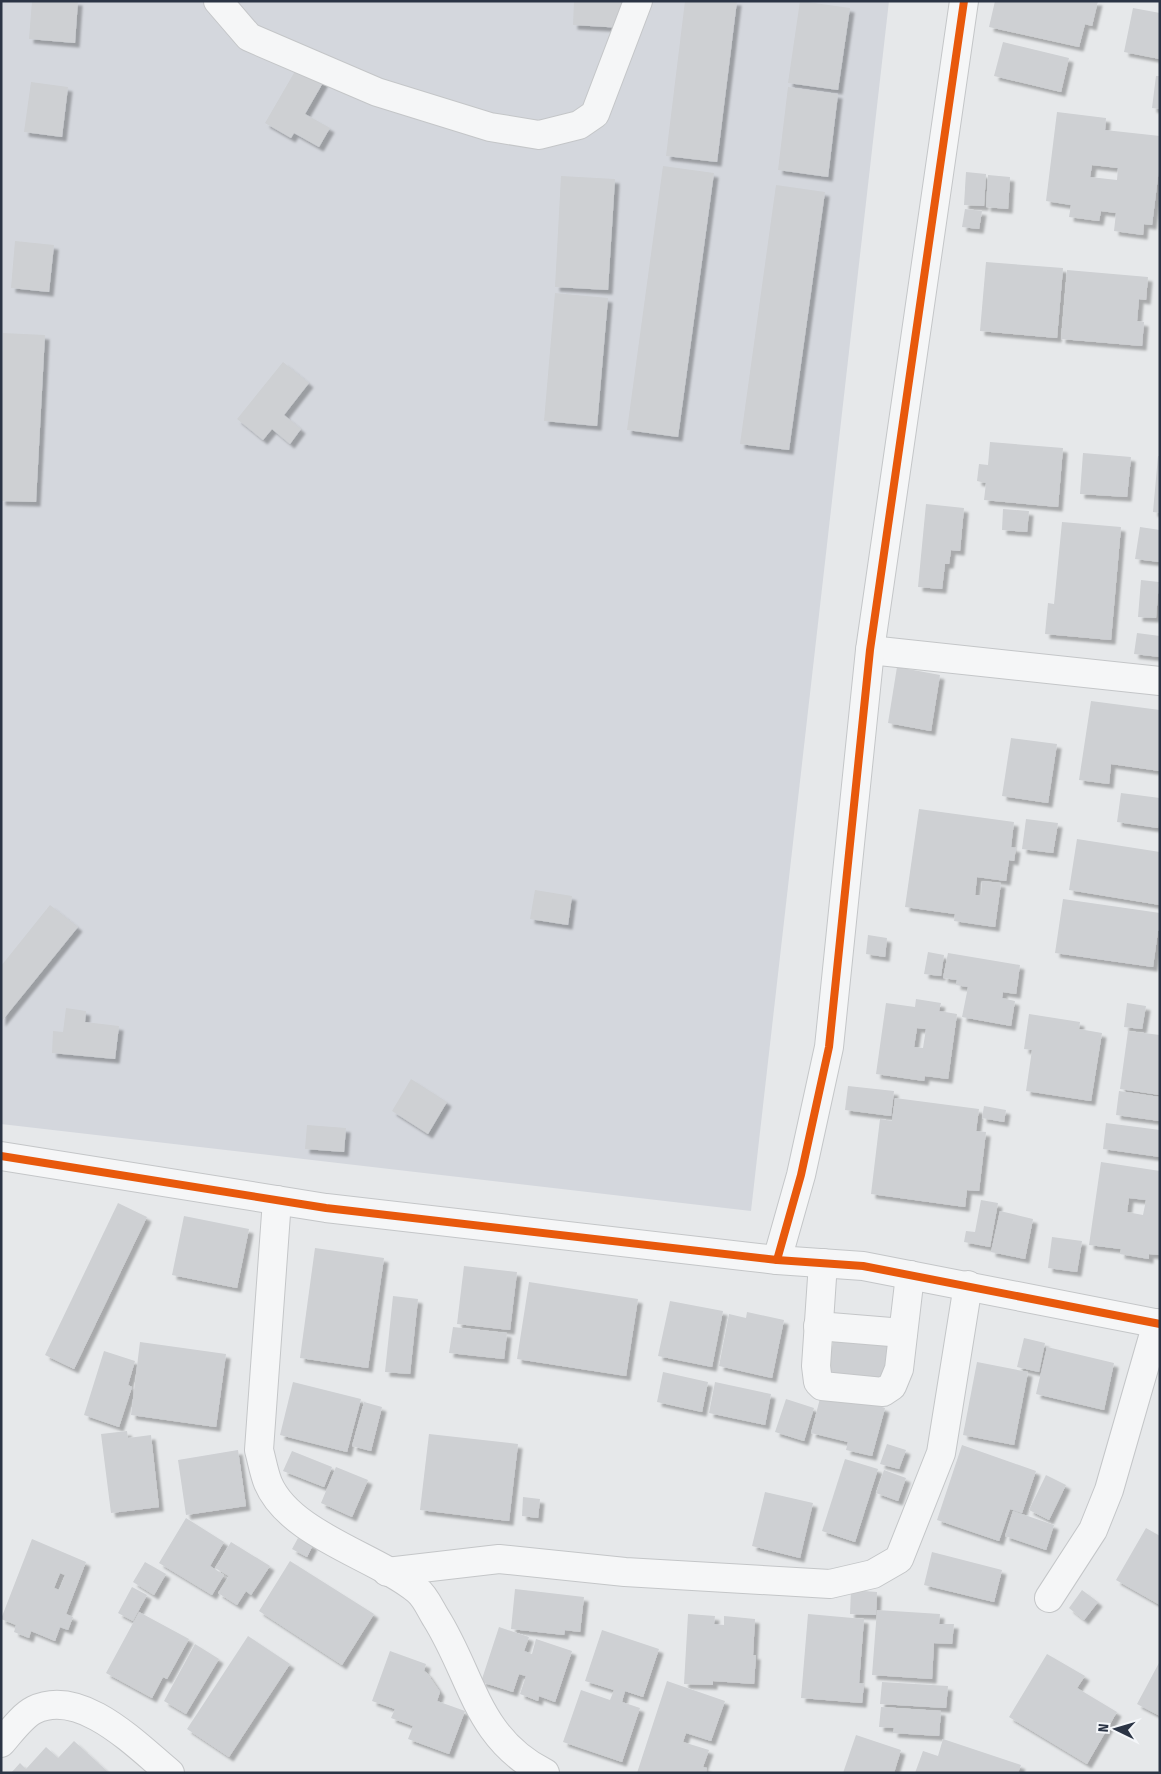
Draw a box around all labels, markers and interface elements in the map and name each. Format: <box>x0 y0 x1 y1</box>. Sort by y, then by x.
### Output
north arrow <box>1091 1704 1141 1754</box>
text: N <box>1095 1723 1112 1733</box>

